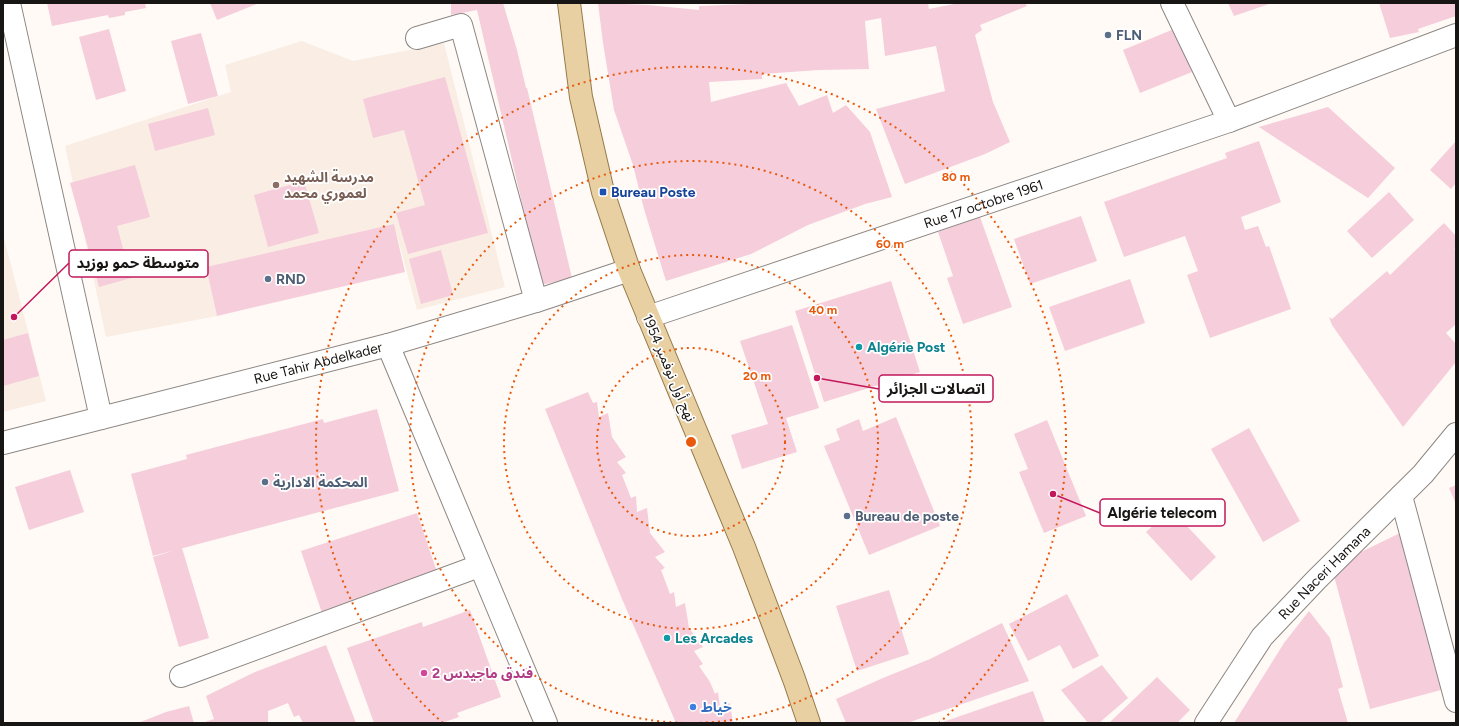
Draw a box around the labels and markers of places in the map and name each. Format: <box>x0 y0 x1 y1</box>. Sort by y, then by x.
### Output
place label: FLN <box>1116 27 1142 44</box>
marker: FLN <box>1103 30 1113 40</box>
place label: مدرسة الشهيد لعموري محمد <box>284 169 374 204</box>
marker: مدرسة الشهيد لعموري محمد <box>271 180 281 190</box>
place label: Bureau Poste <box>611 184 696 201</box>
marker: Bureau Poste <box>598 187 608 197</box>
callout: متوسطة حمو بوزيد <box>69 250 208 277</box>
place label: RND <box>276 271 306 288</box>
marker: RND <box>263 274 273 284</box>
place label: Algérie Post <box>867 339 946 356</box>
marker: Algérie Post <box>854 342 864 352</box>
callout: اتصالات الجزائر <box>879 375 993 402</box>
centre of rings <box>684 435 698 449</box>
place label: المحكمة الادارية <box>273 474 368 491</box>
marker: المحكمة الادارية <box>260 477 270 487</box>
callout: Algérie telecom <box>1100 499 1225 526</box>
place label: Bureau de poste <box>855 508 959 525</box>
marker: Bureau de poste <box>842 511 852 521</box>
place label: Les Arcades <box>675 630 754 647</box>
marker: Les Arcades <box>662 633 672 643</box>
place label: فندق ماجيدس 2 <box>432 665 533 682</box>
marker: فندق ماجيدس 2 <box>419 668 429 678</box>
place label: خياط <box>701 699 732 716</box>
marker: خياط <box>688 702 698 712</box>

